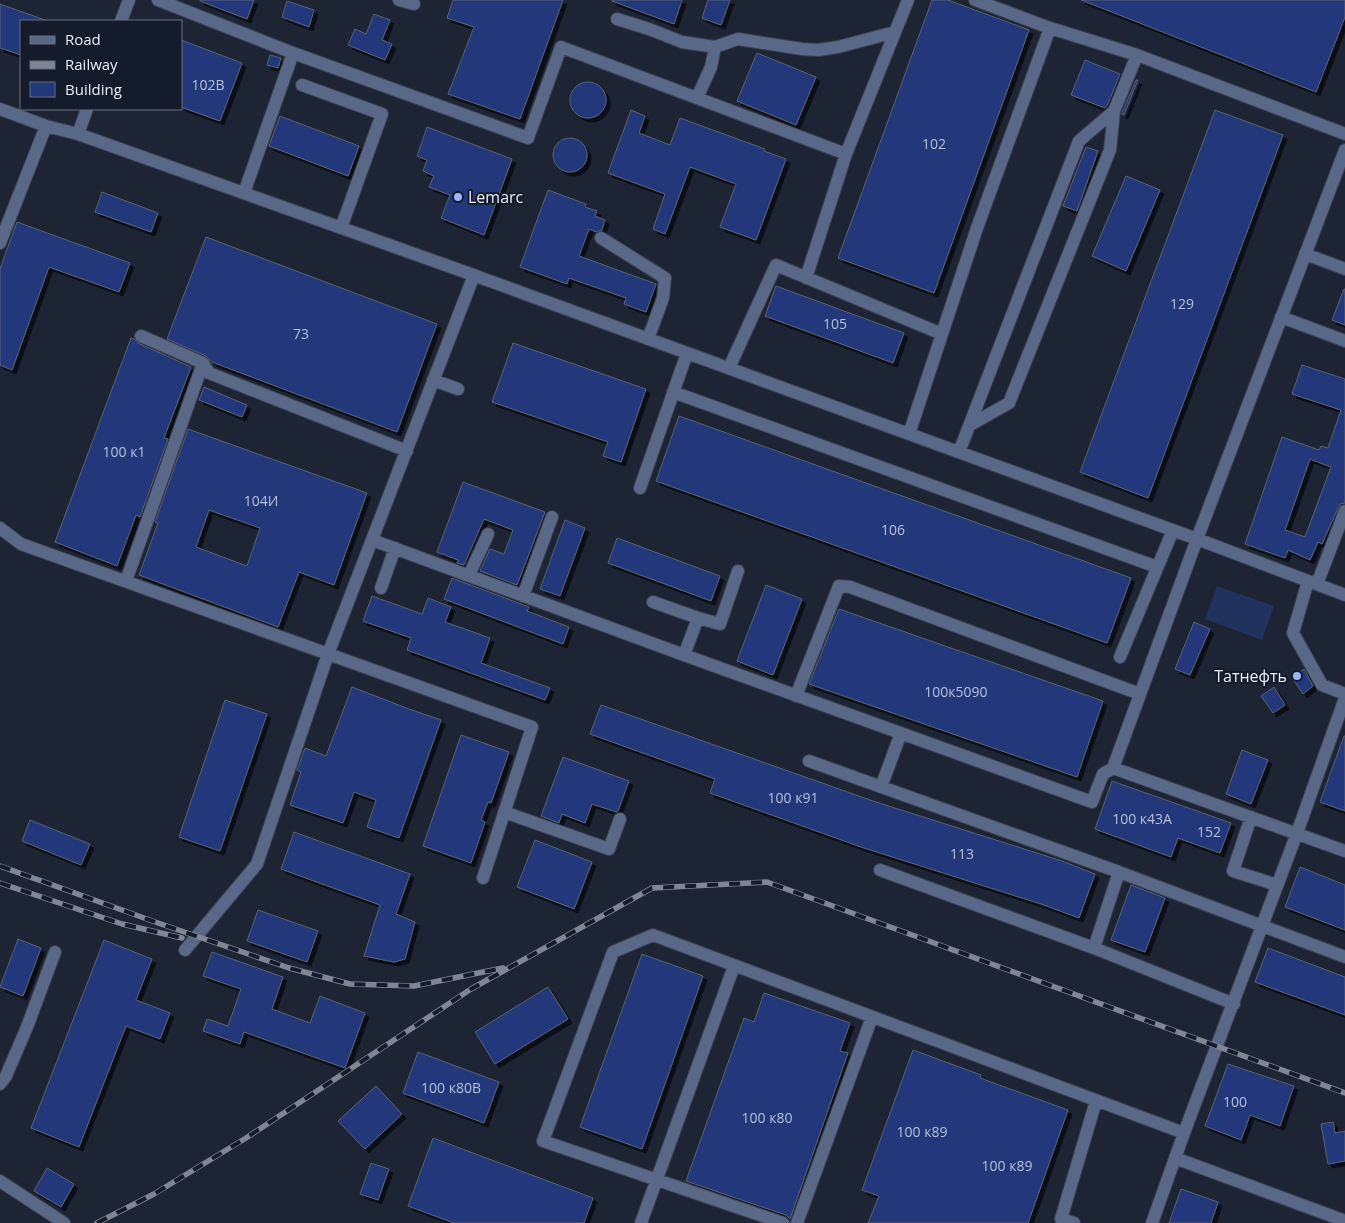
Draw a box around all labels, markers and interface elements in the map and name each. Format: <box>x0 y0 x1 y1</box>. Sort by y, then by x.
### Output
legend <box>20 20 182 110</box>
text: Road <box>65 29 101 49</box>
text: Railway <box>65 54 118 74</box>
house number: 102В <box>191 75 225 94</box>
text: Building <box>65 79 122 99</box>
house number: 102 <box>922 134 946 153</box>
place label: Lemarc <box>468 186 524 208</box>
marker: Lemarc <box>452 191 464 203</box>
house number: 129 <box>1170 294 1194 313</box>
house number: 105 <box>823 314 847 333</box>
house number: 73 <box>293 324 309 343</box>
house number: 100 к1 <box>103 442 145 461</box>
house number: 104И <box>244 491 278 510</box>
house number: 106 <box>881 520 905 539</box>
place label: Татнефть <box>1214 665 1287 687</box>
marker: Татнефть <box>1291 670 1303 682</box>
house number: 100к5090 <box>924 682 988 701</box>
house number: 100 к91 <box>768 788 818 807</box>
house number: 100 к43А <box>1112 809 1172 828</box>
house number: 152 <box>1197 822 1221 841</box>
house number: 113 <box>950 844 974 863</box>
house number: 100 к80В <box>421 1078 481 1097</box>
house number: 100 <box>1223 1092 1247 1111</box>
house number: 100 к80 <box>742 1108 792 1127</box>
house number: 100 к89 <box>897 1122 947 1141</box>
house number: 100 к89 <box>982 1156 1032 1175</box>

